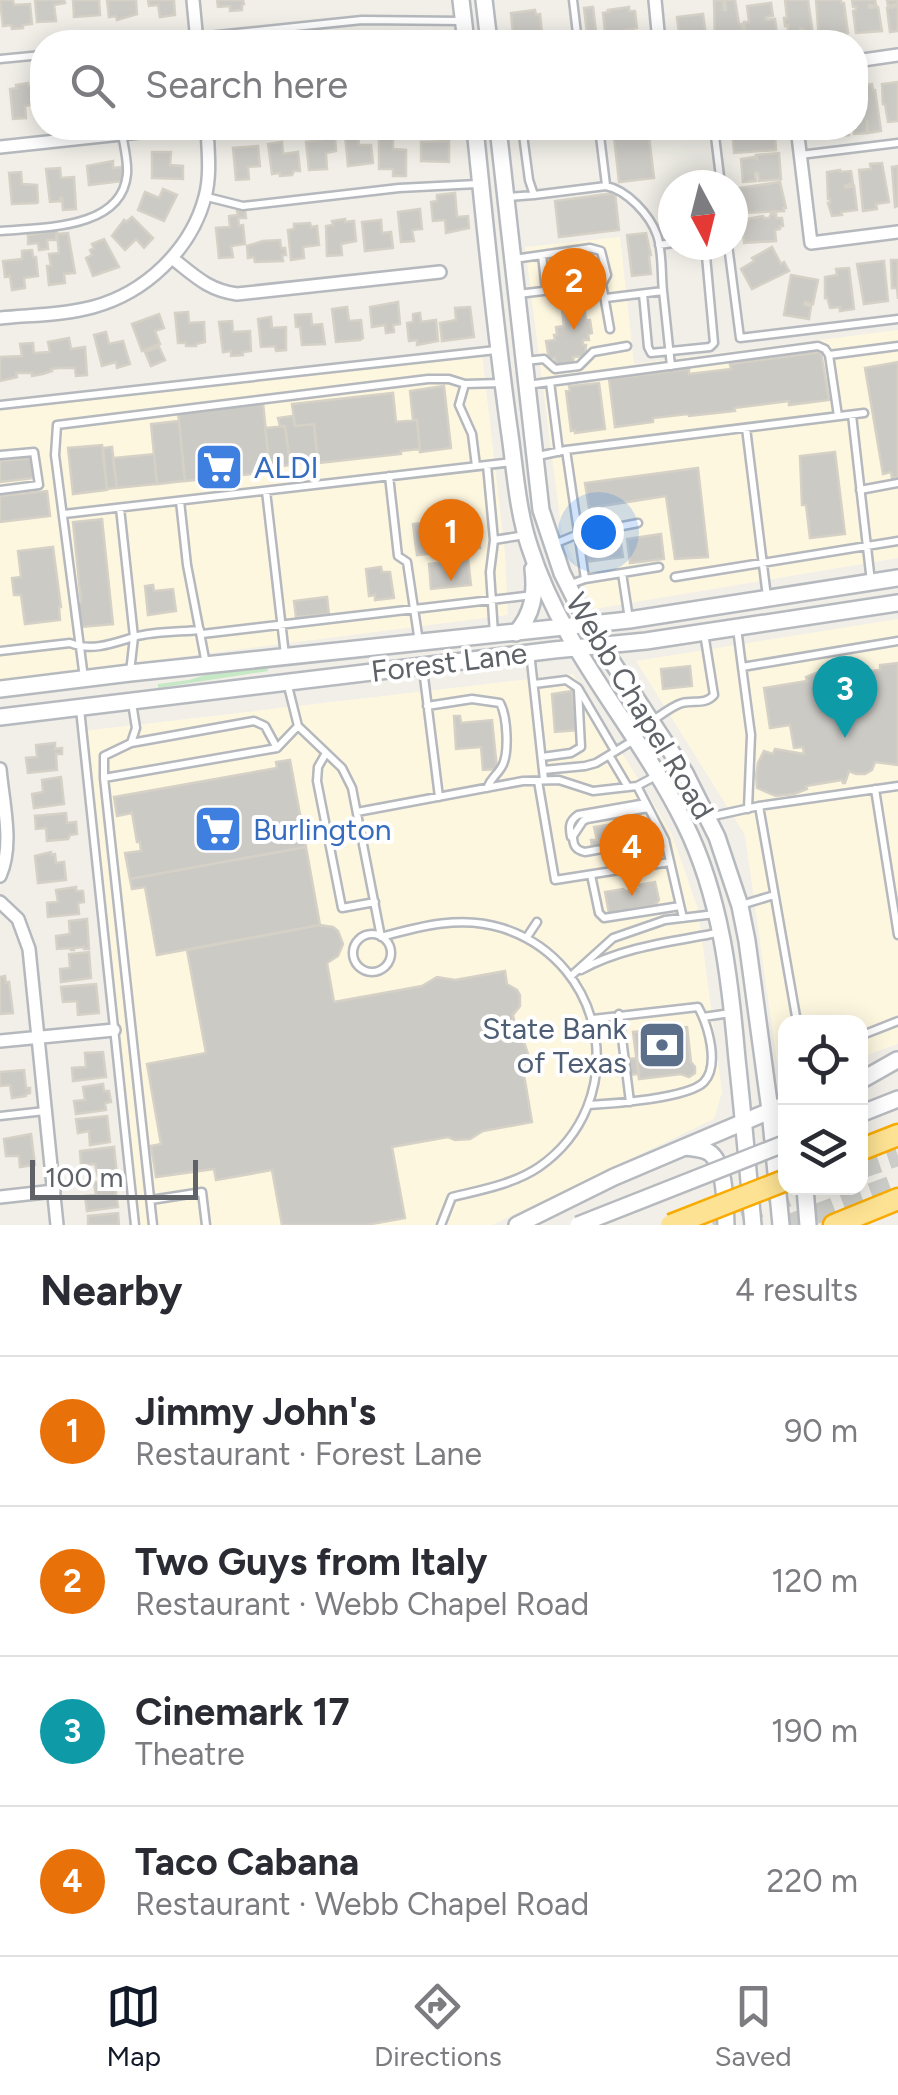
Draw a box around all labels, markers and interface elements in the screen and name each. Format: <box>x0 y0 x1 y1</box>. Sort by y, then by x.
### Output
search box <box>30 30 868 140</box>
icon: search <box>65 58 120 113</box>
text: Search here <box>145 62 348 108</box>
north arrow <box>658 170 748 260</box>
pin: 2 <box>542 248 606 330</box>
supermarket icon: ALDI <box>193 441 245 493</box>
place label: ALDI <box>254 449 319 486</box>
pin: 1 <box>418 498 484 581</box>
your location <box>573 507 624 558</box>
street label: Webb Chapel Road <box>558 586 722 826</box>
street label: Forest Lane <box>369 634 529 690</box>
pin: 3 <box>812 656 878 738</box>
supermarket icon: Burlington <box>192 803 244 855</box>
place label: Burlington <box>253 811 392 848</box>
pin: 4 <box>600 814 664 896</box>
place label: State Bank of Texas <box>482 1010 627 1081</box>
map controls <box>778 1015 868 1195</box>
button: locate <box>778 1015 868 1105</box>
bank icon: State Bank of Texas <box>636 1019 688 1071</box>
button: layers <box>778 1105 868 1195</box>
scale bar <box>30 1155 198 1200</box>
text: 100 m <box>45 1160 123 1194</box>
text: Nearby <box>40 1265 182 1316</box>
text: 4 results <box>735 1271 858 1309</box>
text: Jimmy John's <box>135 1389 376 1435</box>
text: 1 <box>66 1412 79 1450</box>
text: 90 m <box>784 1412 858 1450</box>
text: Restaurant · Forest Lane <box>135 1435 482 1473</box>
text: Two Guys from Italy <box>135 1539 487 1585</box>
text: 2 <box>63 1562 82 1600</box>
text: 120 m <box>771 1562 858 1600</box>
text: Restaurant · Webb Chapel Road <box>135 1585 589 1623</box>
text: Cinemark 17 <box>135 1689 350 1735</box>
text: 3 <box>64 1712 81 1750</box>
text: 190 m <box>771 1712 858 1750</box>
text: Theatre <box>135 1735 245 1773</box>
text: Taco Cabana <box>135 1839 359 1885</box>
text: 4 <box>62 1862 83 1900</box>
text: 220 m <box>767 1862 858 1900</box>
text: Restaurant · Webb Chapel Road <box>135 1885 589 1923</box>
tab: Map <box>106 1979 161 2073</box>
tab: Directions <box>374 1979 502 2073</box>
tab: Saved <box>714 1979 792 2073</box>

